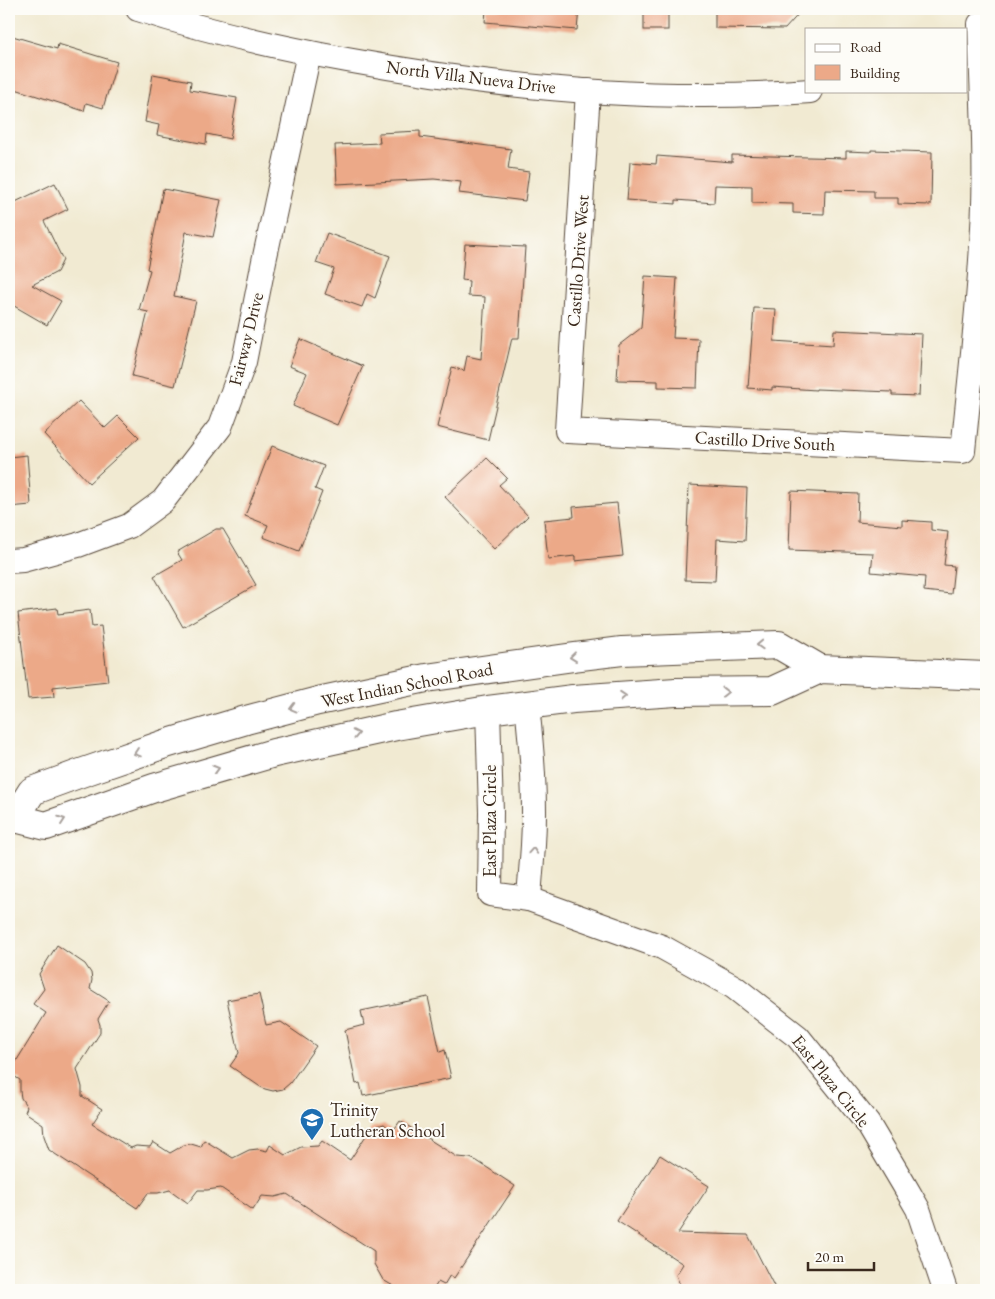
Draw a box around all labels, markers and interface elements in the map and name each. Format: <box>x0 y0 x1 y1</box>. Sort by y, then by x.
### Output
legend <box>805 28 968 92</box>
text: Road <box>850 37 882 56</box>
street label: North Villa Nueva Drive <box>385 55 557 98</box>
text: Building <box>850 63 900 82</box>
street label: Castillo Drive West <box>561 194 594 328</box>
street label: Fairway Drive <box>223 290 268 388</box>
street label: Castillo Drive South <box>694 425 836 456</box>
one-way arrow <box>756 640 764 650</box>
one-way arrow <box>569 651 577 662</box>
street label: West Indian School Road <box>319 656 496 712</box>
one-way arrow <box>721 686 729 697</box>
one-way arrow <box>619 690 627 701</box>
one-way arrow <box>289 702 298 712</box>
one-way arrow <box>351 730 360 740</box>
one-way arrow <box>133 748 142 758</box>
one-way arrow <box>212 765 220 775</box>
street label: East Plaza Circle <box>478 765 501 877</box>
one-way arrow <box>57 816 66 826</box>
one-way arrow <box>527 846 538 854</box>
street label: East Plaza Circle <box>787 1030 876 1132</box>
place label: Trinity Lutheran School <box>330 1098 445 1142</box>
school or university icon: Trinity Lutheran School <box>299 1107 325 1141</box>
scale bar <box>808 1239 874 1271</box>
text: 20 m <box>815 1247 844 1266</box>

